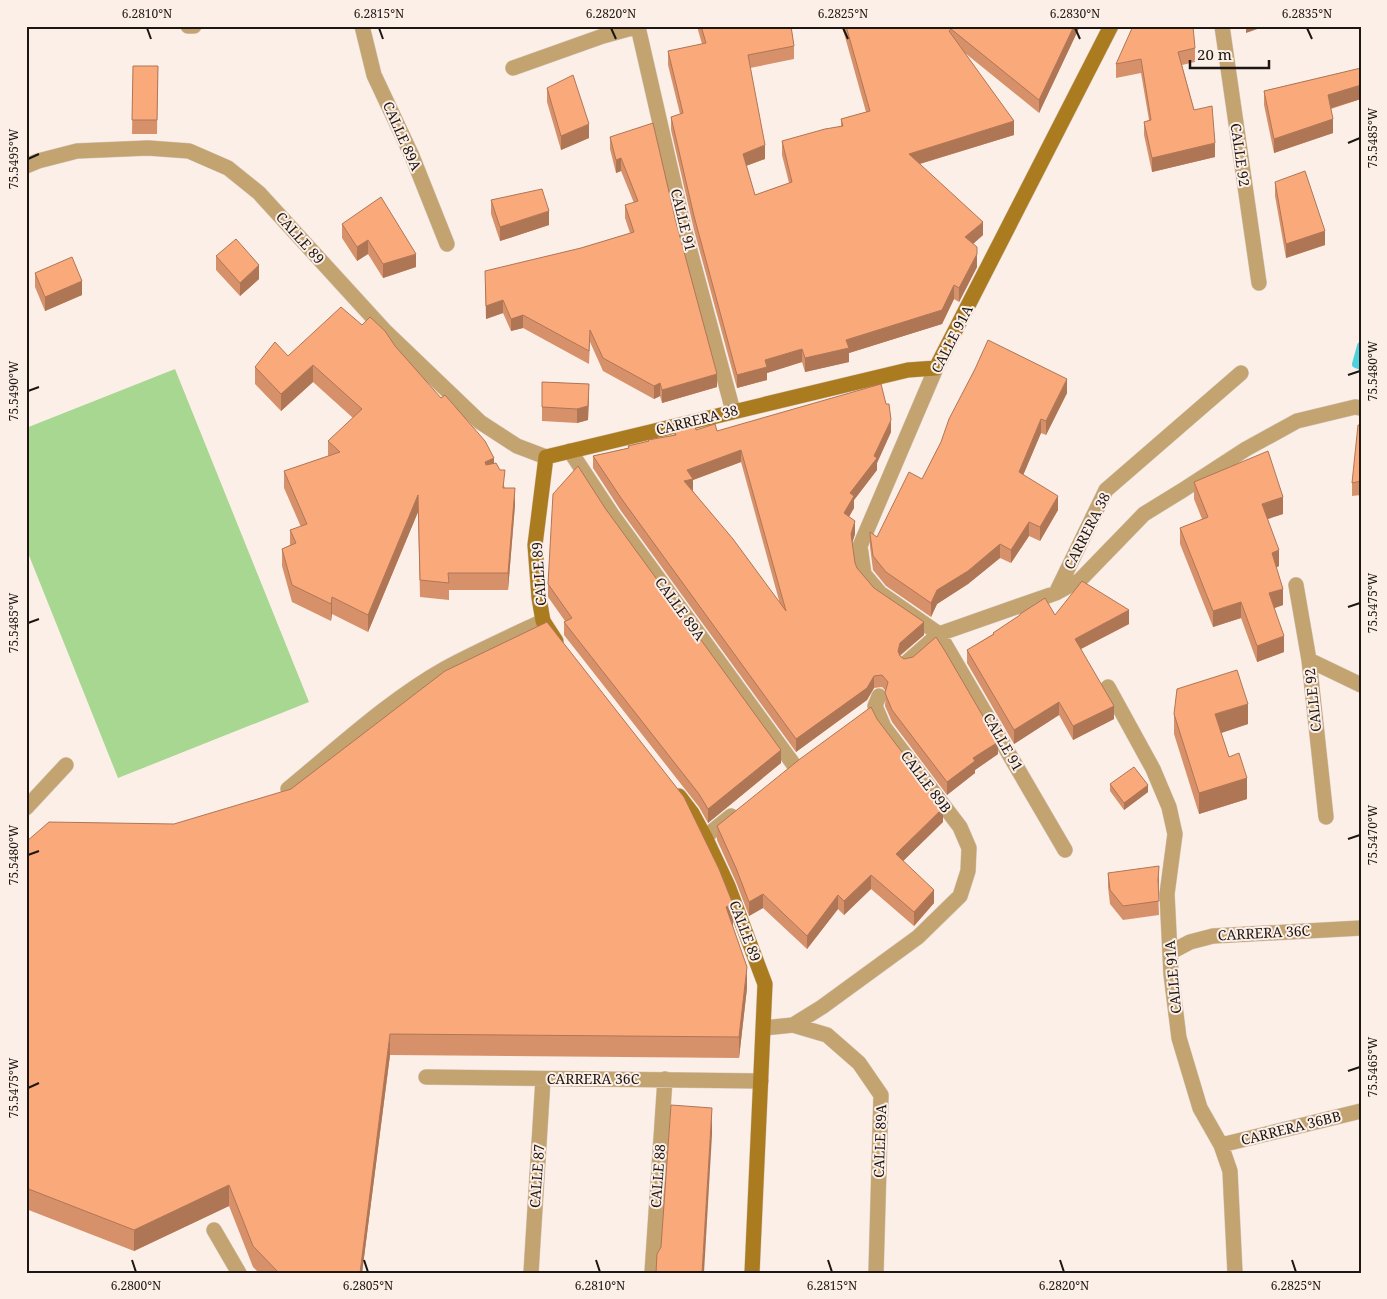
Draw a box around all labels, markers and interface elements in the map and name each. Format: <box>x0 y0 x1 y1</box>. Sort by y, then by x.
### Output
text: 6.2810°N <box>122 5 172 22</box>
text: 6.2815°N <box>354 5 404 22</box>
text: 6.2820°N <box>586 5 636 22</box>
text: 6.2825°N <box>818 5 868 22</box>
text: 6.2830°N <box>1050 5 1100 22</box>
text: 6.2835°N <box>1282 5 1332 22</box>
scale bar <box>1190 38 1268 70</box>
text: 20 m <box>1197 44 1232 64</box>
street label: CALLE 89A <box>379 98 426 173</box>
text: 75.5485°W <box>1364 107 1381 168</box>
street label: CALLE 92 <box>1227 122 1254 188</box>
text: 75.5495°W <box>5 128 22 189</box>
street label: CALLE 91 <box>667 187 700 253</box>
street label: CALLE 89 <box>272 208 329 268</box>
street label: CALLE 91A <box>926 301 977 376</box>
text: 75.5480°W <box>1364 340 1381 401</box>
text: 75.5490°W <box>5 360 22 421</box>
street label: CARRERA 38 <box>654 400 740 439</box>
street label: CARRERA 38 <box>1059 489 1114 572</box>
street label: CALLE 89 <box>527 541 550 607</box>
text: 75.5475°W <box>1364 572 1381 633</box>
street label: CALLE 89A <box>651 573 710 644</box>
text: 75.5485°W <box>5 592 22 653</box>
street label: CALLE 92 <box>1300 667 1325 733</box>
street label: CALLE 91 <box>979 709 1028 774</box>
street label: CALLE 89B <box>897 747 956 817</box>
text: 75.5470°W <box>1364 804 1381 865</box>
text: 75.5480°W <box>5 824 22 885</box>
street label: CALLE 89 <box>725 898 766 964</box>
street label: CARRERA 36C <box>1217 921 1311 944</box>
street label: CALLE 91A <box>1160 939 1185 1015</box>
text: 75.5465°W <box>1364 1036 1381 1097</box>
text: 75.5475°W <box>5 1057 22 1118</box>
street label: CARRERA 36C <box>547 1069 640 1088</box>
street label: CALLE 89A <box>869 1104 890 1178</box>
street label: CARRERA 36BB <box>1239 1106 1343 1149</box>
street label: CALLE 87 <box>525 1143 548 1209</box>
street label: CALLE 88 <box>646 1143 669 1209</box>
text: 6.2800°N <box>111 1277 161 1294</box>
text: 6.2805°N <box>343 1277 393 1294</box>
text: 6.2810°N <box>575 1277 625 1294</box>
text: 6.2815°N <box>807 1277 857 1294</box>
text: 6.2820°N <box>1039 1277 1089 1294</box>
text: 6.2825°N <box>1271 1277 1321 1294</box>

